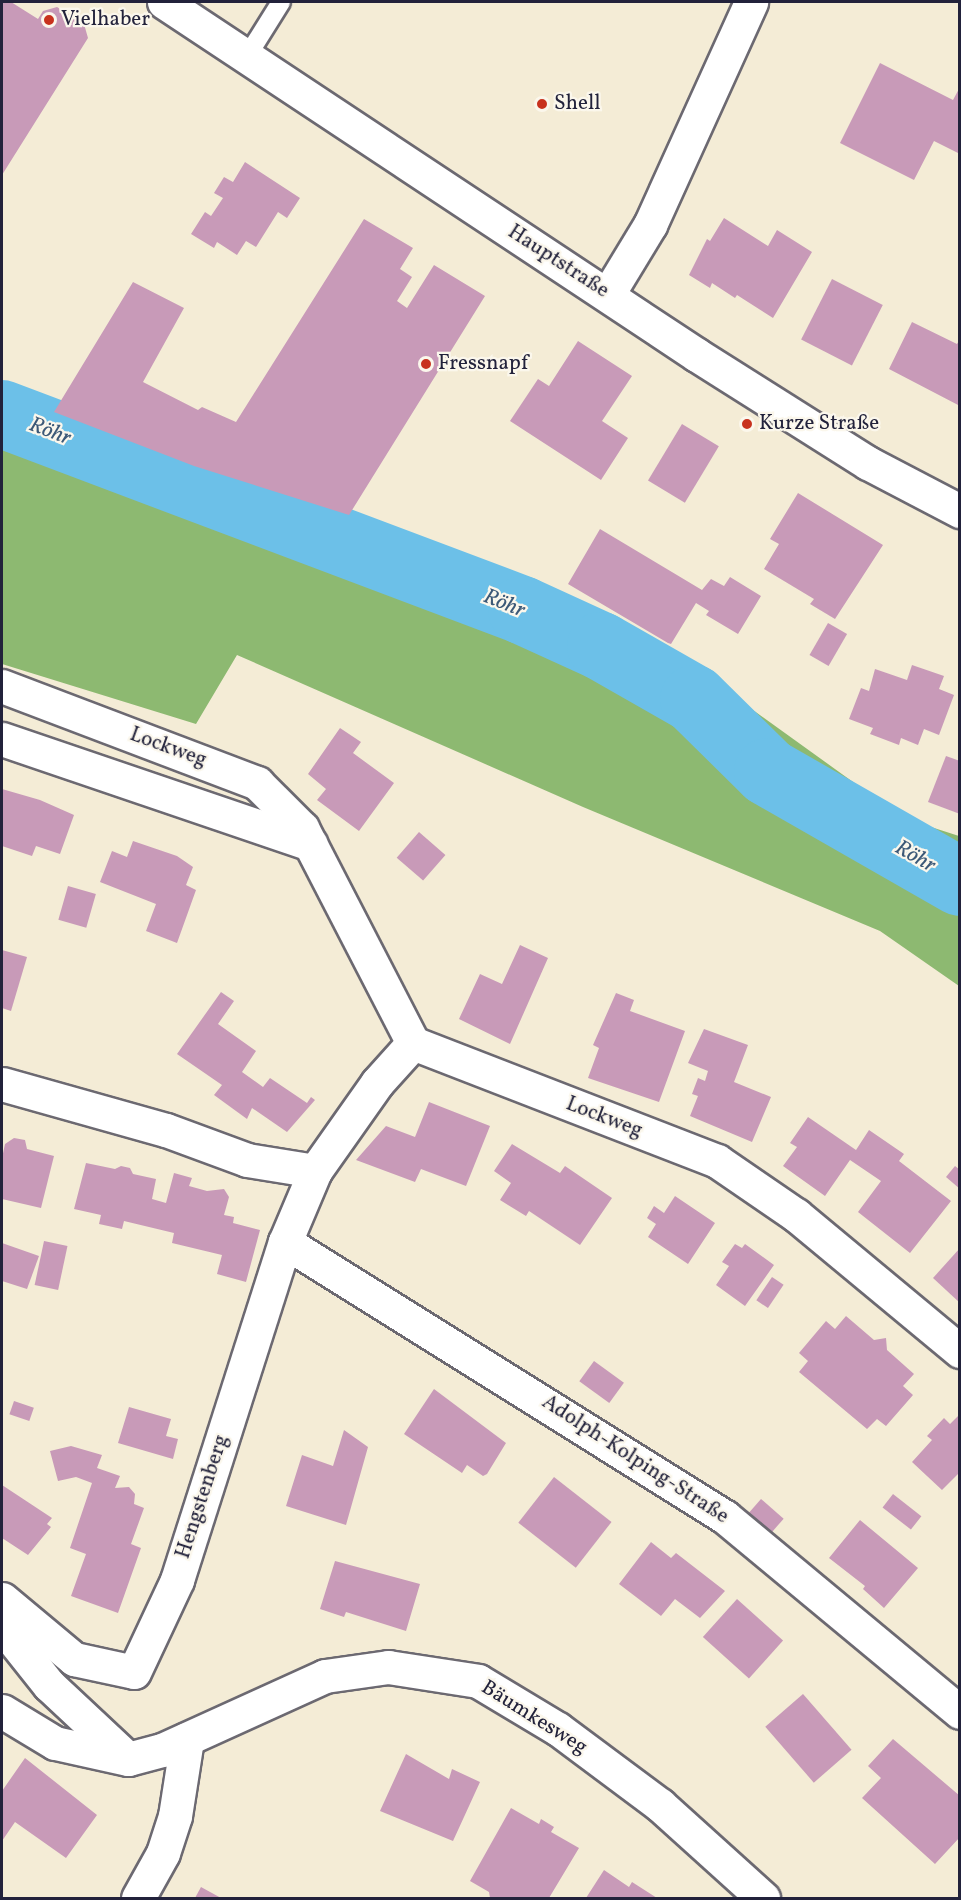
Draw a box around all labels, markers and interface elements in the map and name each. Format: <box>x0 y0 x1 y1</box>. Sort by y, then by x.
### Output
place label: Vielhaber <box>61 7 150 33</box>
marker: Vielhaber <box>42 13 56 27</box>
place label: Shell <box>554 91 601 117</box>
marker: Shell <box>535 97 549 111</box>
street label: Hauptstraße <box>503 220 613 304</box>
place label: Fressnapf <box>438 351 528 377</box>
marker: Fressnapf <box>419 357 433 371</box>
place label: Kurze Straße <box>759 411 879 437</box>
water label: Röhr <box>25 412 75 452</box>
marker: Kurze Straße <box>740 417 754 431</box>
water label: Röhr <box>479 584 529 624</box>
street label: Lockweg <box>126 722 210 774</box>
water label: Röhr <box>890 835 940 879</box>
street label: Lockweg <box>562 1092 646 1144</box>
street label: Adolph-Kolping-Straße <box>537 1390 733 1530</box>
street label: Hengstenberg <box>171 1432 235 1562</box>
street label: Bäumkesweg <box>476 1675 592 1761</box>

